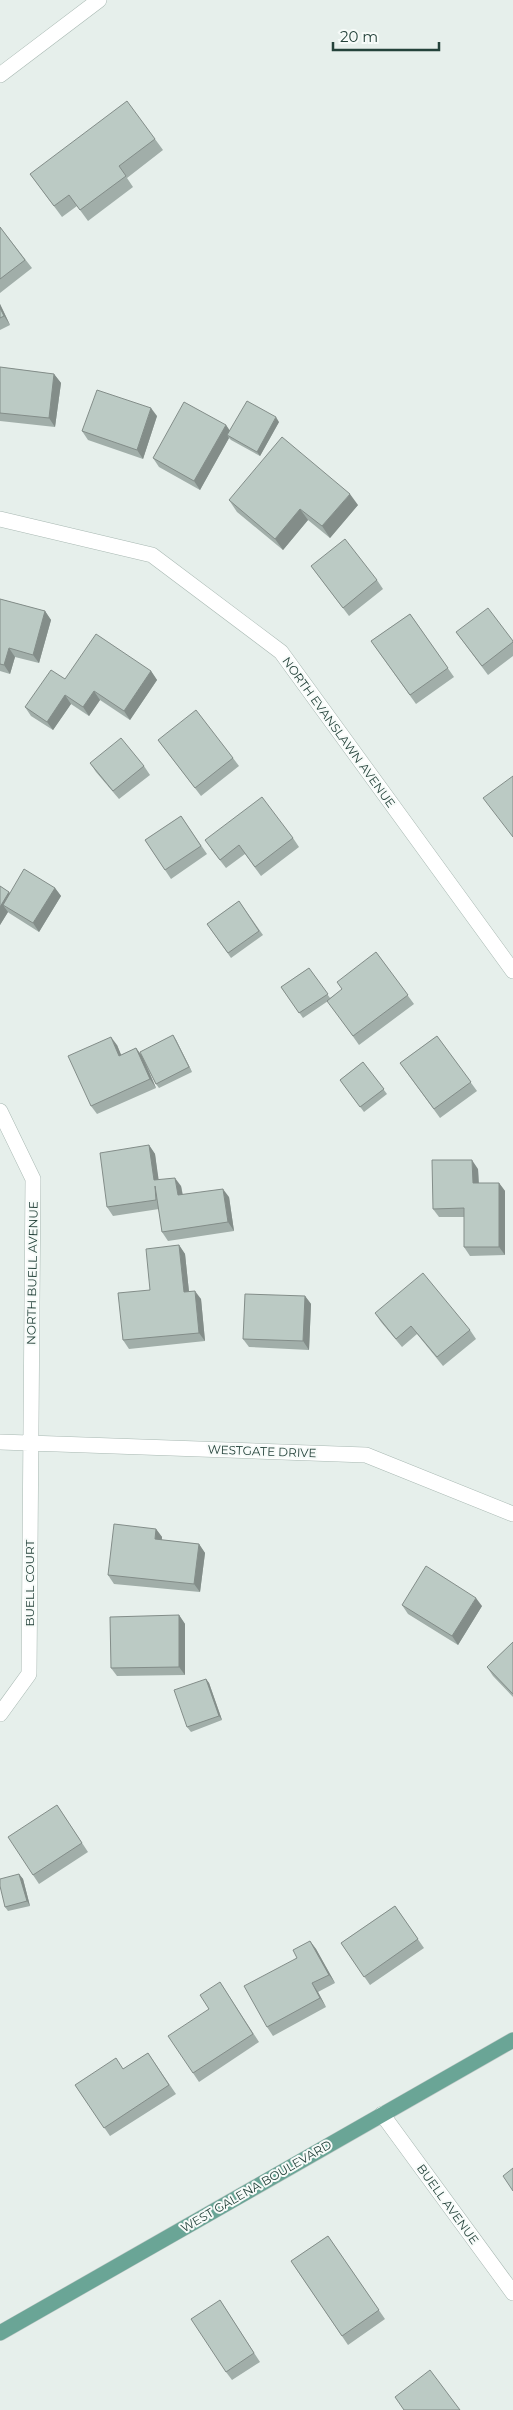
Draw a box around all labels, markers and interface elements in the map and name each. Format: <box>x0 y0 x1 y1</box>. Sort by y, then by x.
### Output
scale bar <box>333 20 439 52</box>
text: 20 m <box>340 27 378 46</box>
street label: NORTH EVANSLAWN AVENUE <box>279 654 399 810</box>
street label: NORTH BUELL AVENUE <box>23 1201 41 1345</box>
street label: WESTGATE DRIVE <box>207 1442 317 1460</box>
street label: BUELL COURT <box>22 1539 37 1626</box>
street label: WEST GALENA BOULEVARD <box>178 2137 334 2235</box>
street label: BUELL AVENUE <box>414 2161 482 2247</box>

